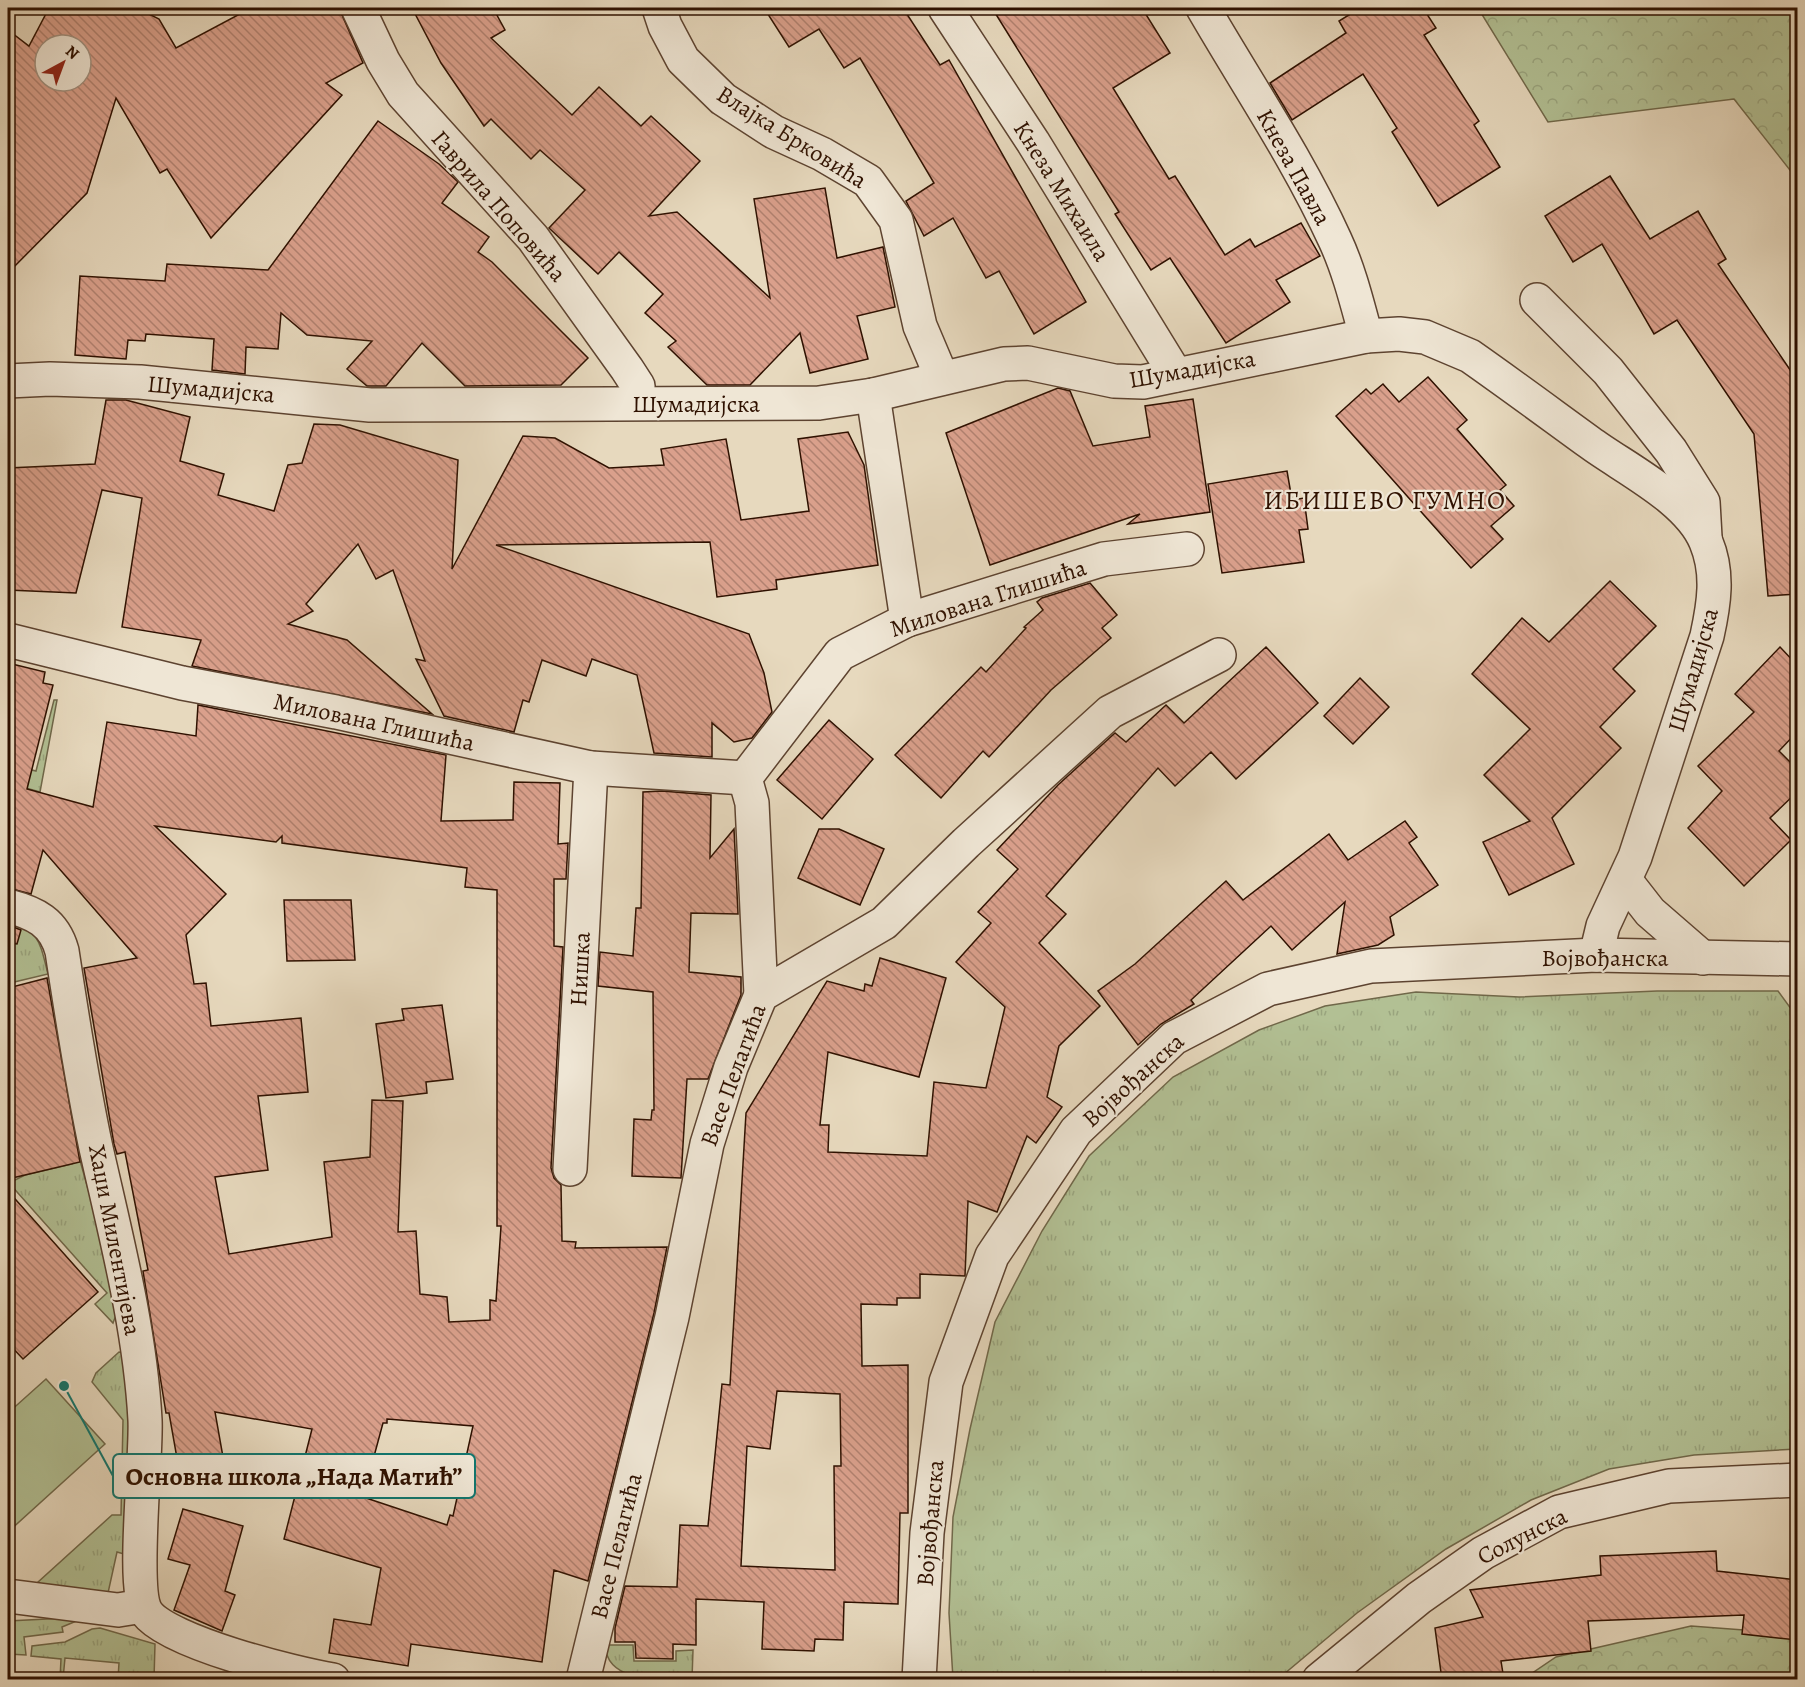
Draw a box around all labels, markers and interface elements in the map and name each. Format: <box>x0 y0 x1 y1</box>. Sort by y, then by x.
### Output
north arrow <box>33 33 93 93</box>
text: N <box>61 40 84 65</box>
street label: Влајка Брковића <box>711 78 873 196</box>
street label: Кнеза Павла <box>1249 103 1339 231</box>
street label: Кнеза Михаила <box>1006 115 1118 267</box>
street label: Гаврила Поповића <box>424 123 574 289</box>
street label: Шумадијска <box>1126 342 1258 396</box>
street label: Шумадијска <box>146 367 276 411</box>
street label: Шумадијска <box>632 388 760 420</box>
district label: ИБИШЕВО ГУМНО <box>1263 483 1507 518</box>
street label: Милована Глишића <box>886 551 1090 645</box>
street label: Шумадијска <box>1660 604 1726 736</box>
street label: Милована Глишића <box>271 685 477 759</box>
street label: Нишка <box>562 931 598 1007</box>
street label: Војвођанска <box>1541 942 1669 974</box>
street label: Васе Пелагића <box>692 999 774 1151</box>
street label: Војвођанска <box>1075 1026 1191 1134</box>
street label: Хаџи Милентијева <box>81 1142 149 1338</box>
callout: Основна школа „Нада Матић” <box>113 1454 475 1498</box>
street label: Војвођанска <box>909 1458 951 1588</box>
text: Основна школа „Нада Матић” <box>125 1459 463 1494</box>
street label: Васе Пелагића <box>582 1470 650 1622</box>
street label: Солунска <box>1472 1500 1572 1572</box>

